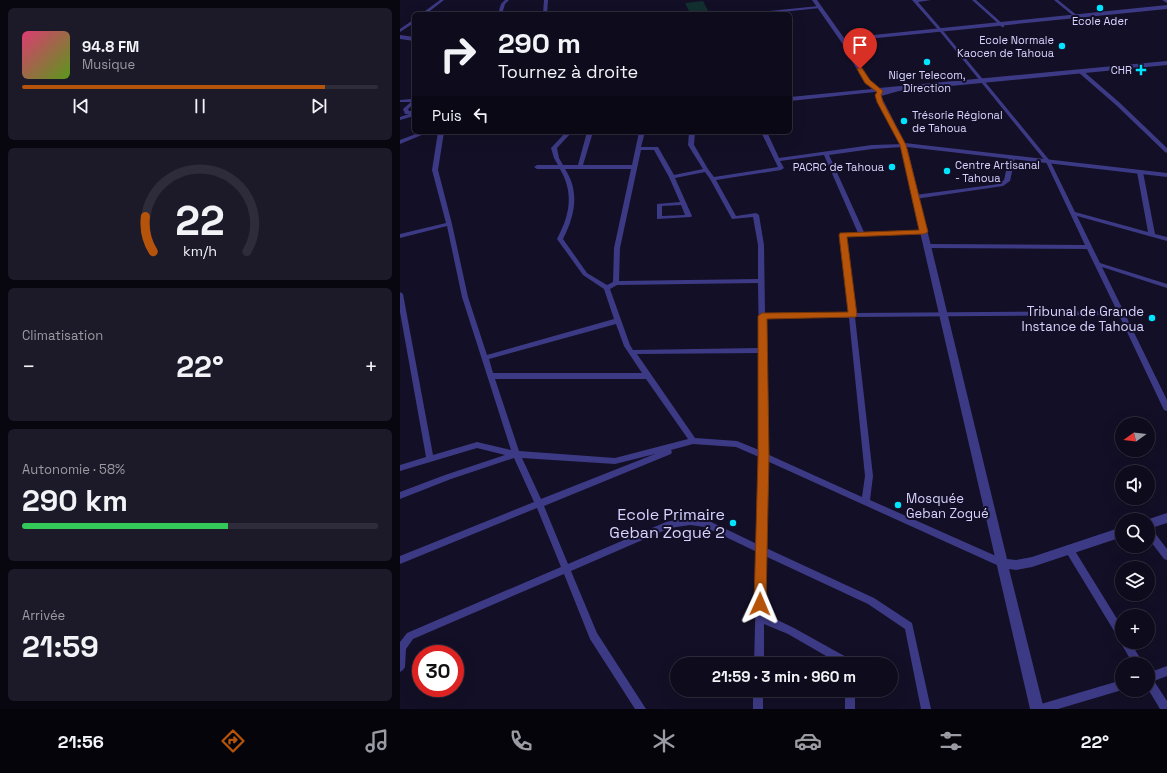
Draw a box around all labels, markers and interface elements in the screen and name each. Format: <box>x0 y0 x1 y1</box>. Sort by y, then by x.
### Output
marker: Ecole Ader <box>1095 3 1105 13</box>
place label: Ecole Ader <box>1072 14 1128 28</box>
text: 290 m <box>498 25 581 61</box>
icon: right <box>432 28 484 80</box>
pin <box>843 28 877 69</box>
place label: Ecole Normale Kaocen de Tahoua <box>957 33 1055 60</box>
icon: arrive <box>849 34 871 56</box>
text: 94.8 FM <box>82 37 139 56</box>
marker: Ecole Normale Kaocen de Tahoua <box>1057 41 1067 51</box>
text: Musique <box>82 56 135 73</box>
marker: Niger Telecom, Direction <box>922 57 932 67</box>
text: Tournez à droite <box>498 60 638 83</box>
place label: CHR <box>1111 63 1132 77</box>
marker: CHR <box>1135 64 1147 76</box>
place label: Niger Telecom, Direction <box>889 68 966 95</box>
icon: previous <box>70 95 92 117</box>
icon: pause <box>189 95 211 117</box>
icon: next <box>308 95 330 117</box>
icon: left <box>470 104 492 126</box>
text: Puis <box>432 106 462 125</box>
place label: Trésorie Régional de Tahoua <box>912 108 1003 135</box>
marker: Trésorie Régional de Tahoua <box>899 116 909 126</box>
place label: Centre Artisanal - Tahoua <box>955 158 1040 185</box>
place label: PACRC de Tahoua <box>793 160 885 174</box>
marker: PACRC de Tahoua <box>887 162 897 172</box>
marker: Centre Artisanal - Tahoua <box>942 166 952 176</box>
text: 22 <box>175 194 225 247</box>
text: km/h <box>183 242 217 260</box>
place label: Tribunal de Grande Instance de Tahoua <box>1021 303 1145 335</box>
marker: Tribunal de Grande Instance de Tahoua <box>1147 313 1157 323</box>
text: Climatisation <box>22 327 103 344</box>
text: 22° <box>176 347 224 386</box>
text: − <box>22 352 36 380</box>
text: + <box>364 352 378 380</box>
north arrow <box>1115 417 1155 457</box>
map controls <box>1115 417 1155 697</box>
text: Autonomie · 58% <box>22 461 125 478</box>
button: sound <box>1115 465 1155 505</box>
text: 290 km <box>22 481 128 520</box>
place label: Mosquée Geban Zogué <box>906 490 989 522</box>
marker: Mosquée Geban Zogué <box>893 500 903 510</box>
place label: Ecole Primaire Geban Zogué 2 <box>609 504 725 543</box>
button: search <box>1115 513 1155 553</box>
marker: Ecole Primaire Geban Zogué 2 <box>728 518 738 528</box>
button: layers <box>1115 561 1155 601</box>
position arrow <box>739 583 781 625</box>
text: Arrivée <box>22 607 65 624</box>
button: + <box>1115 609 1155 649</box>
text: 21:59 <box>22 627 99 666</box>
speed limit sign: 30 <box>412 645 464 697</box>
button: − <box>1115 657 1155 697</box>
text: 21:59 · 3 min · 960 m <box>712 667 856 686</box>
icon: directions <box>219 727 247 755</box>
icon: music <box>363 727 391 755</box>
icon: phone <box>507 727 535 755</box>
icon: climate <box>650 727 678 755</box>
icon: car <box>794 727 822 755</box>
icon: filters <box>937 727 965 755</box>
text: 21:56 <box>58 730 104 753</box>
text: 22° <box>1081 730 1109 753</box>

